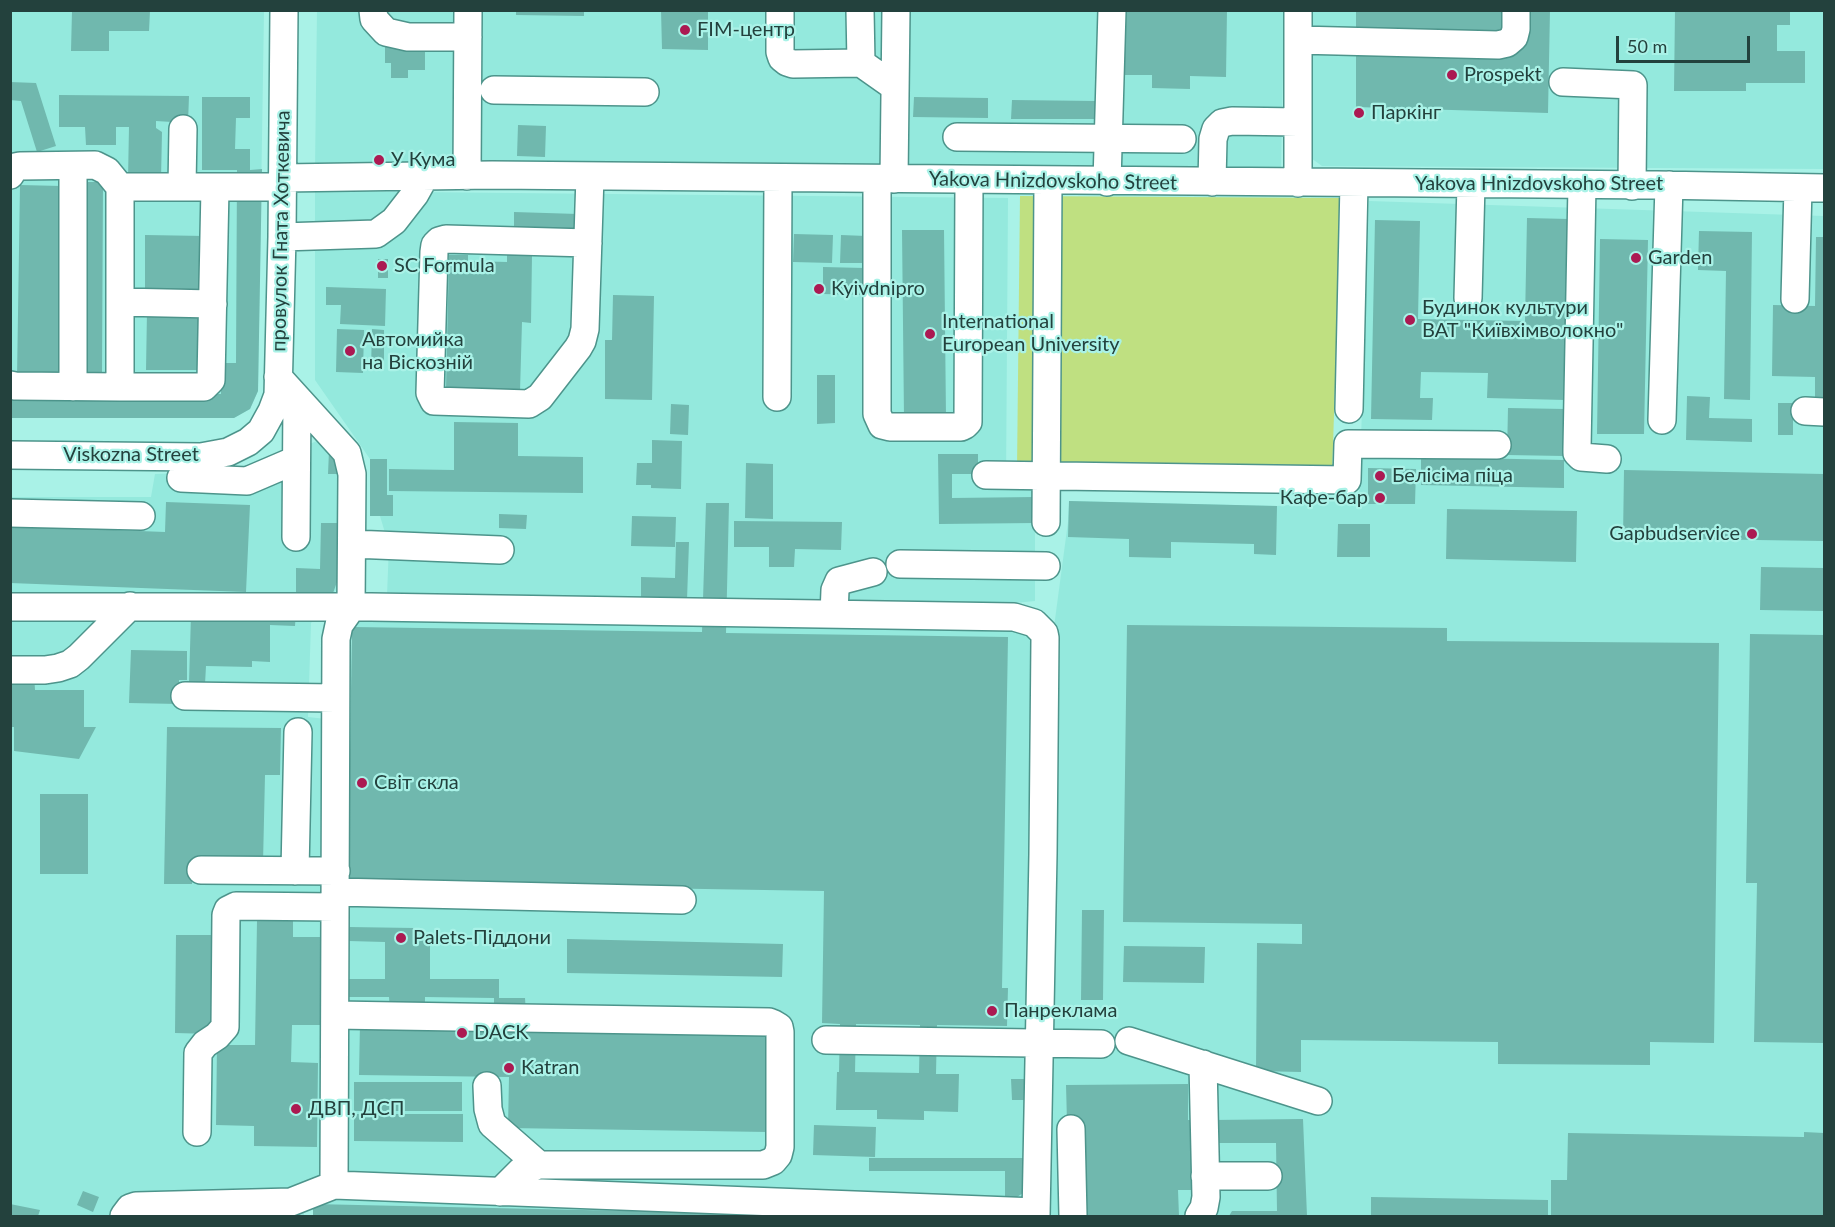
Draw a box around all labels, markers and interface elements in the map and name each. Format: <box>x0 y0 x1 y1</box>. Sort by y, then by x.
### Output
place label: FIM-центр <box>697 18 795 42</box>
marker: FIM-центр <box>678 23 692 37</box>
scale bar <box>1619 24 1752 62</box>
text: 50 m <box>1627 35 1667 57</box>
place label: Prospekt <box>1464 63 1542 87</box>
marker: Prospekt <box>1445 68 1459 82</box>
place label: Паркінг <box>1371 101 1441 125</box>
marker: Паркінг <box>1352 106 1366 120</box>
street label: провулок Гната Хоткевича <box>267 110 295 352</box>
place label: У Кума <box>391 148 455 172</box>
marker: У Кума <box>372 153 386 167</box>
street label: Yakova Hnizdovskoho Street <box>929 167 1177 195</box>
street label: Yakova Hnizdovskoho Street <box>1415 172 1663 196</box>
place label: Garden <box>1648 246 1712 270</box>
marker: Garden <box>1629 251 1643 265</box>
place label: SC Formula <box>394 254 495 278</box>
marker: SC Formula <box>375 259 389 273</box>
place label: Kyivdnipro <box>831 277 925 301</box>
marker: Kyivdnipro <box>812 282 826 296</box>
place label: Будинок культури ВАТ "Київхімволокно" <box>1422 296 1623 343</box>
place label: International European University <box>942 310 1120 357</box>
marker: Будинок культури ВАТ "Київхімволокно" <box>1403 313 1417 327</box>
marker: International European University <box>923 327 937 341</box>
place label: Автомийка на Віскозній <box>362 328 473 375</box>
marker: Автомийка на Віскозній <box>343 344 357 358</box>
street label: Viskozna Street <box>63 443 199 467</box>
place label: Белісіма піца <box>1392 464 1513 488</box>
marker: Белісіма піца <box>1373 469 1387 483</box>
place label: Кафе-бар <box>1280 486 1368 510</box>
marker: Кафе-бар <box>1373 491 1387 505</box>
place label: Gapbudservice <box>1609 522 1740 546</box>
marker: Gapbudservice <box>1745 527 1759 541</box>
place label: Світ скла <box>374 771 459 795</box>
marker: Світ скла <box>355 776 369 790</box>
place label: Palets-Піддони <box>413 926 551 950</box>
marker: Palets-Піддони <box>394 931 408 945</box>
place label: Панреклама <box>1004 999 1117 1023</box>
marker: Панреклама <box>985 1004 999 1018</box>
place label: DACK <box>474 1021 529 1045</box>
marker: DACK <box>455 1026 469 1040</box>
place label: Katran <box>521 1056 579 1080</box>
marker: Katran <box>502 1061 516 1075</box>
place label: ДВП, ДСП <box>308 1097 404 1121</box>
marker: ДВП, ДСП <box>289 1102 303 1116</box>

